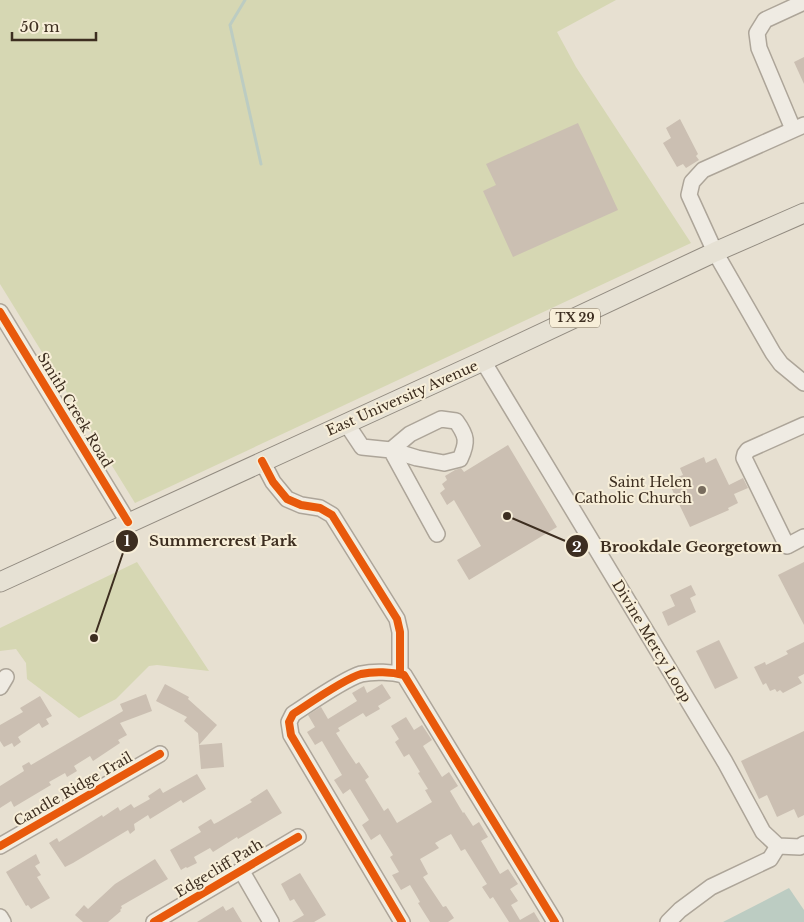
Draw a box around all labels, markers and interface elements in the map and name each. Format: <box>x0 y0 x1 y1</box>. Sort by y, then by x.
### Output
scale bar <box>12 10 96 42</box>
text: 50 m <box>20 17 60 36</box>
road number: TX 29 <box>550 308 600 328</box>
street label: Smith Creek Road <box>33 349 117 471</box>
street label: East University Avenue <box>323 356 481 440</box>
place label: Saint Helen Catholic Church <box>574 473 692 507</box>
marker: Saint Helen Catholic Church <box>696 484 708 496</box>
callout: Summercrest Park <box>114 526 307 556</box>
text: 1 <box>124 531 131 550</box>
text: Summercrest Park <box>149 531 298 550</box>
callout: Brookdale Georgetown <box>565 531 792 561</box>
text: 2 <box>572 537 582 556</box>
text: Brookdale Georgetown <box>600 537 782 556</box>
street label: Divine Mercy Loop <box>608 577 696 705</box>
street label: Candle Ridge Trail <box>11 748 136 830</box>
street label: Edgecliff Path <box>172 835 266 901</box>

